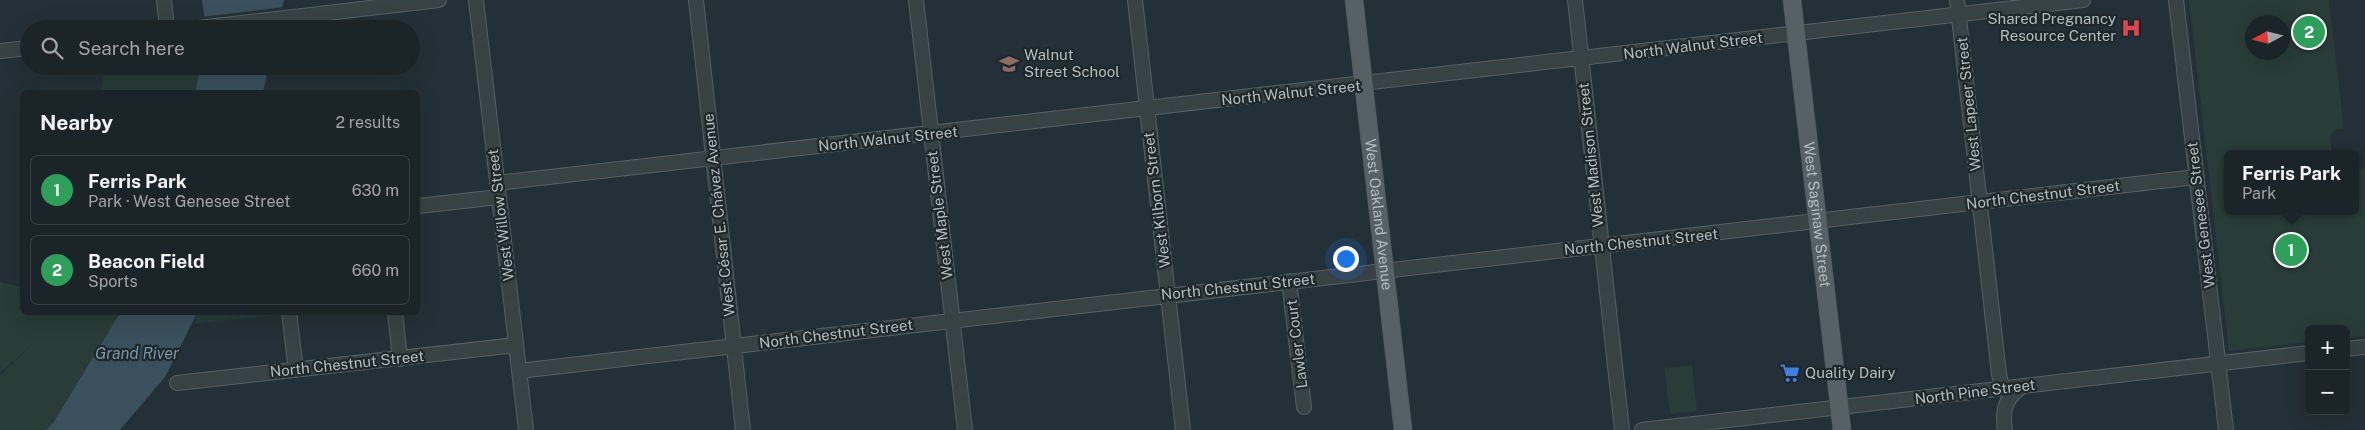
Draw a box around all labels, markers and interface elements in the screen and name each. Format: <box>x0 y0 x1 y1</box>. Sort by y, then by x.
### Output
place label: Shared Pregnancy Resource Center <box>1987 10 2116 44</box>
pin: 2 <box>2293 13 2325 51</box>
north arrow <box>2245 15 2290 60</box>
hospital icon: Shared Pregnancy Resource Center <box>2120 17 2142 39</box>
search box <box>20 20 420 75</box>
street label: North Walnut Street <box>1622 29 1764 62</box>
icon: search <box>38 34 66 62</box>
street label: West Lapeer Street <box>1953 36 1984 172</box>
text: Search here <box>78 37 185 59</box>
place label: Walnut Street School <box>1024 46 1120 80</box>
school or university icon: Walnut Street School <box>998 53 1020 75</box>
street label: North Walnut Street <box>1220 77 1362 108</box>
street label: West Madison Street <box>1574 82 1607 228</box>
text: Nearby <box>40 110 113 135</box>
text: 2 results <box>335 113 400 132</box>
street label: West César E. Chávez Avenue <box>699 113 738 317</box>
street label: North Walnut Street <box>817 123 959 154</box>
street label: West Kilborn Street <box>1140 131 1173 269</box>
street label: West Oakland Avenue <box>1362 138 1396 291</box>
street label: West Saginaw Street <box>1801 141 1834 288</box>
street label: West Genesee Street <box>2183 141 2218 289</box>
street label: West Willow Street <box>484 148 517 282</box>
street label: West Maple Street <box>923 150 956 280</box>
popup <box>2224 150 2359 215</box>
text: Ferris Park <box>2242 162 2341 184</box>
text: Ferris Park <box>88 170 187 192</box>
street label: North Chestnut Street <box>1965 177 2121 212</box>
text: 1 <box>54 181 60 200</box>
text: 630 m <box>352 181 399 200</box>
text: Park <box>2242 184 2276 203</box>
text: Park · West Genesee Street <box>88 192 290 211</box>
street label: North Chestnut Street <box>1563 225 1719 258</box>
pin: 1 <box>2275 231 2307 269</box>
your location <box>1333 246 1359 272</box>
text: Beacon Field <box>88 250 205 272</box>
text: 2 <box>52 261 62 280</box>
text: 660 m <box>352 261 399 280</box>
street label: North Chestnut Street <box>1160 270 1316 303</box>
text: Sports <box>88 272 138 291</box>
street label: Lawler Court <box>1283 299 1310 389</box>
street label: North Chestnut Street <box>758 316 914 351</box>
map controls <box>2305 325 2350 415</box>
button: + <box>2305 325 2350 370</box>
water label: Grand River <box>95 344 180 363</box>
street label: North Chestnut Street <box>269 347 425 380</box>
supermarket icon: Quality Dairy <box>1779 362 1801 384</box>
place label: Quality Dairy <box>1805 364 1895 381</box>
button: − <box>2305 370 2350 415</box>
street label: North Pine Street <box>1914 376 2036 407</box>

